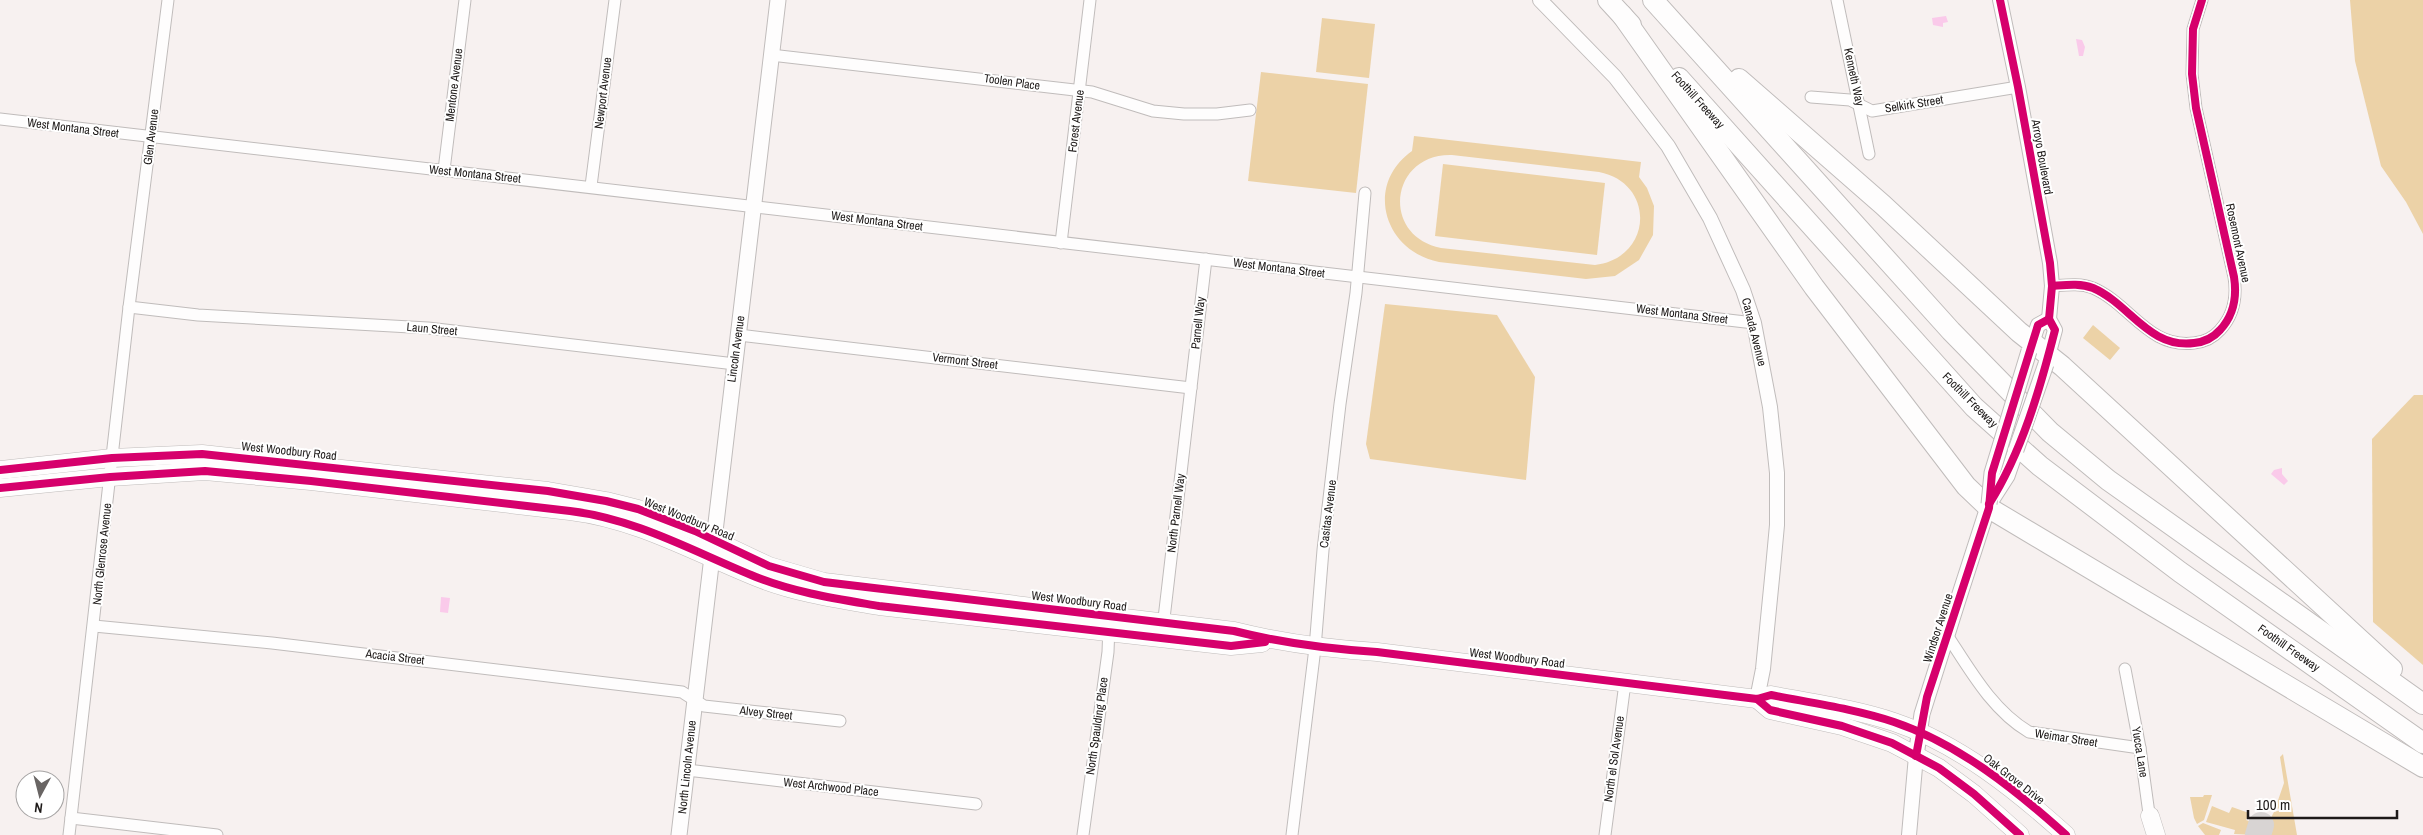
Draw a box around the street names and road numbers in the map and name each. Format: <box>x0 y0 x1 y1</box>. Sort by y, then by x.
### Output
street label: Mentone Avenue <box>442 47 466 123</box>
street label: Kenneth Way <box>1840 47 1868 107</box>
street label: Newport Avenue <box>591 56 615 130</box>
street label: Foothill Freeway <box>1668 68 1728 132</box>
street label: Toolen Place <box>983 70 1041 94</box>
street label: Forest Avenue <box>1064 89 1088 153</box>
street label: Selkirk Street <box>1884 91 1945 117</box>
street label: Glen Avenue <box>140 108 162 166</box>
street label: West Montana Street <box>26 114 120 142</box>
street label: Arroyo Boulevard <box>2027 117 2056 196</box>
street label: West Montana Street <box>428 161 522 187</box>
street label: Rosemont Avenue <box>2222 202 2254 284</box>
street label: West Montana Street <box>830 207 924 235</box>
street label: West Montana Street <box>1232 254 1326 282</box>
street label: Parnell Way <box>1187 296 1209 350</box>
street label: Canada Avenue <box>1738 296 1770 368</box>
street label: West Montana Street <box>1635 300 1729 328</box>
street label: Lincoln Avenue <box>723 315 749 383</box>
street label: Laun Street <box>406 319 458 339</box>
street label: Vermont Street <box>931 349 999 373</box>
street label: Foothill Freeway <box>1939 369 2001 431</box>
street label: West Woodbury Road <box>240 438 338 464</box>
street label: North Parnell Way <box>1163 473 1189 553</box>
street label: Casitas Avenue <box>1316 479 1340 549</box>
street label: West Woodbury Road <box>642 494 736 544</box>
street label: North Glenrose Avenue <box>89 502 115 606</box>
street label: West Woodbury Road <box>1030 587 1128 615</box>
street label: Windsor Avenue <box>1919 591 1957 665</box>
street label: Foothill Freeway <box>2255 621 2323 675</box>
street label: West Woodbury Road <box>1468 644 1566 672</box>
street label: Acacia Street <box>364 645 426 669</box>
street label: North Spaulding Place <box>1082 676 1112 776</box>
street label: Alvey Street <box>738 702 793 724</box>
street label: North el Sol Avenue <box>1600 715 1628 803</box>
street label: North Lincoln Avenue <box>674 719 700 815</box>
street label: Weimar Street <box>2034 725 2099 751</box>
street label: Yucca Lane <box>2128 725 2152 779</box>
street label: Oak Grove Drive <box>1980 750 2048 808</box>
street label: West Archwood Place <box>783 774 879 800</box>

